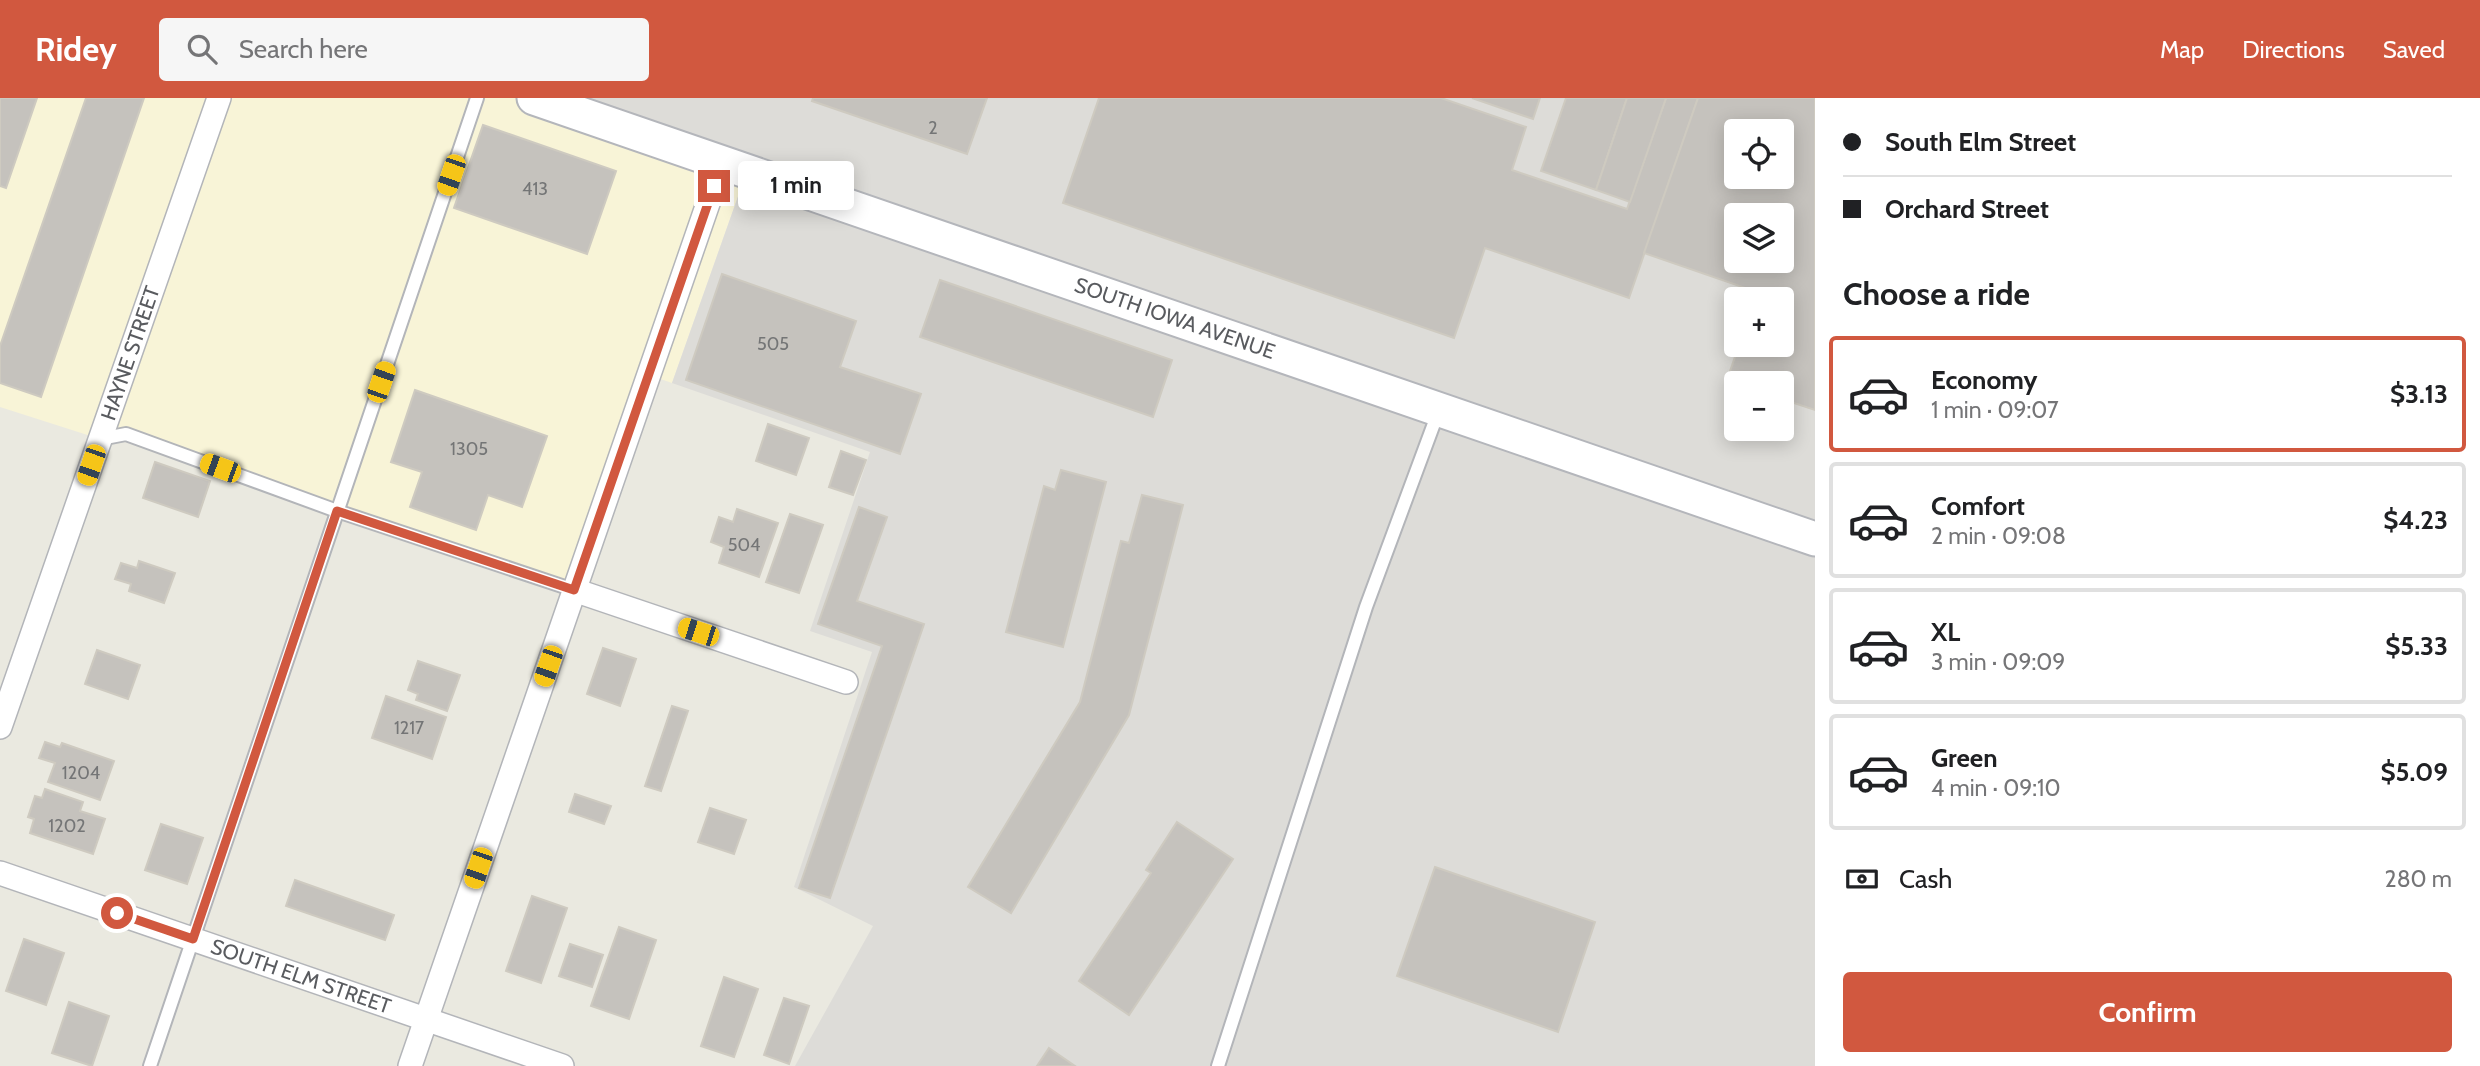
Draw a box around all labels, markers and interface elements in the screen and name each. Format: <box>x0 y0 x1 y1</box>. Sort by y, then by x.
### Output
search box <box>159 18 649 81</box>
text: Ridey <box>35 29 117 69</box>
icon: search <box>183 30 221 68</box>
text: Search here <box>239 33 368 65</box>
text: Map <box>2160 35 2204 64</box>
text: Directions <box>2242 35 2345 64</box>
text: Saved <box>2383 35 2445 64</box>
house number: 2 <box>928 117 938 139</box>
map controls <box>1724 119 1794 441</box>
button: locate <box>1724 119 1794 189</box>
text: South Elm Street <box>1885 126 2076 158</box>
car <box>435 152 468 198</box>
callout: 1 min <box>738 162 854 210</box>
route end <box>698 170 730 202</box>
text: 1 min <box>770 171 822 199</box>
house number: 413 <box>522 178 548 200</box>
text: Orchard Street <box>1885 193 2049 225</box>
button: layers <box>1724 203 1794 273</box>
street label: SOUTH IOWA AVENUE <box>1071 272 1279 364</box>
text: Choose a ride <box>1843 274 2030 313</box>
street label: HAYNE STREET <box>95 283 165 423</box>
button: + <box>1724 287 1794 357</box>
house number: 505 <box>757 333 789 355</box>
car <box>365 359 398 405</box>
icon: car <box>1847 363 1910 426</box>
text: Economy <box>1931 364 2037 396</box>
button: − <box>1724 371 1794 441</box>
text: $3.13 <box>2390 378 2448 410</box>
text: 1 min · 09:07 <box>1931 396 2059 424</box>
house number: 1305 <box>450 438 488 460</box>
car <box>75 442 108 488</box>
car <box>197 451 244 485</box>
icon: car <box>1847 489 1910 552</box>
text: Comfort <box>1931 490 2025 522</box>
text: $4.23 <box>2383 504 2448 536</box>
text: 2 min · 09:08 <box>1931 522 2066 550</box>
house number: 504 <box>728 534 760 556</box>
icon: car <box>1847 615 1910 678</box>
car <box>675 616 722 648</box>
text: XL <box>1931 616 1960 648</box>
text: $5.33 <box>2385 630 2448 662</box>
car <box>532 643 565 689</box>
text: 3 min · 09:09 <box>1931 648 2065 676</box>
house number: 1217 <box>394 717 424 739</box>
icon: car <box>1847 741 1910 804</box>
text: Green <box>1931 742 1998 774</box>
text: $5.09 <box>2380 756 2448 788</box>
house number: 1204 <box>62 762 100 784</box>
text: 4 min · 09:10 <box>1931 774 2061 802</box>
house number: 1202 <box>48 815 86 837</box>
car <box>462 845 495 891</box>
icon: cash <box>1843 860 1881 898</box>
text: Cash <box>1899 863 1952 895</box>
text: 280 m <box>2385 865 2452 893</box>
route start <box>101 897 133 929</box>
street label: SOUTH ELM STREET <box>208 933 394 1019</box>
button: Confirm <box>1843 972 2452 1052</box>

